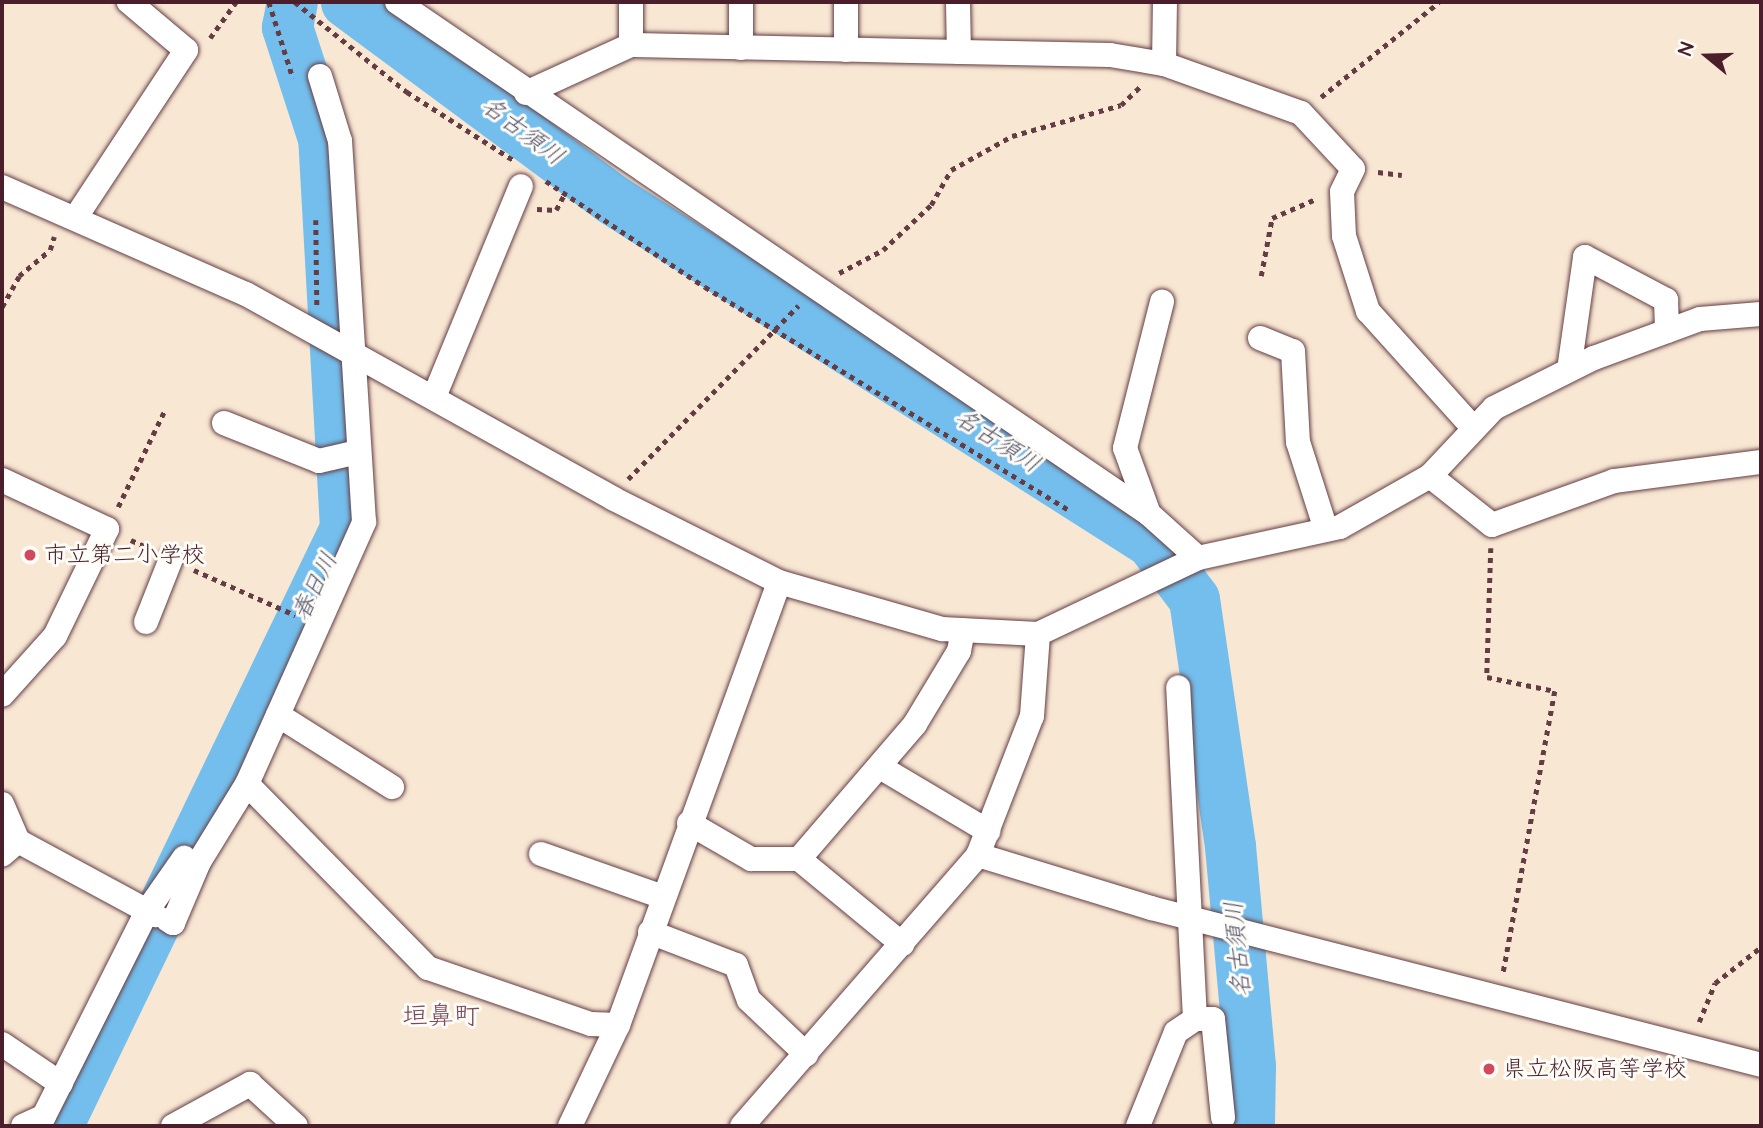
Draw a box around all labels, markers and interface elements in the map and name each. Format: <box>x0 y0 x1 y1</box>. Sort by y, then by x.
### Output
north arrow <box>1672 21 1742 91</box>
text: N <box>1672 39 1701 59</box>
water label: 名古須川 <box>475 92 569 172</box>
water label: 名古須川 <box>949 404 1045 480</box>
place label: 市立第二小学校 <box>44 541 205 569</box>
marker: 市立第二小学校 <box>22 547 38 563</box>
water label: 春日川 <box>287 548 345 626</box>
water label: 名古須川 <box>1220 900 1258 998</box>
district label: 垣鼻町 <box>402 1001 480 1033</box>
place label: 県立松阪高等学校 <box>1503 1055 1687 1083</box>
marker: 県立松阪高等学校 <box>1481 1061 1497 1077</box>

